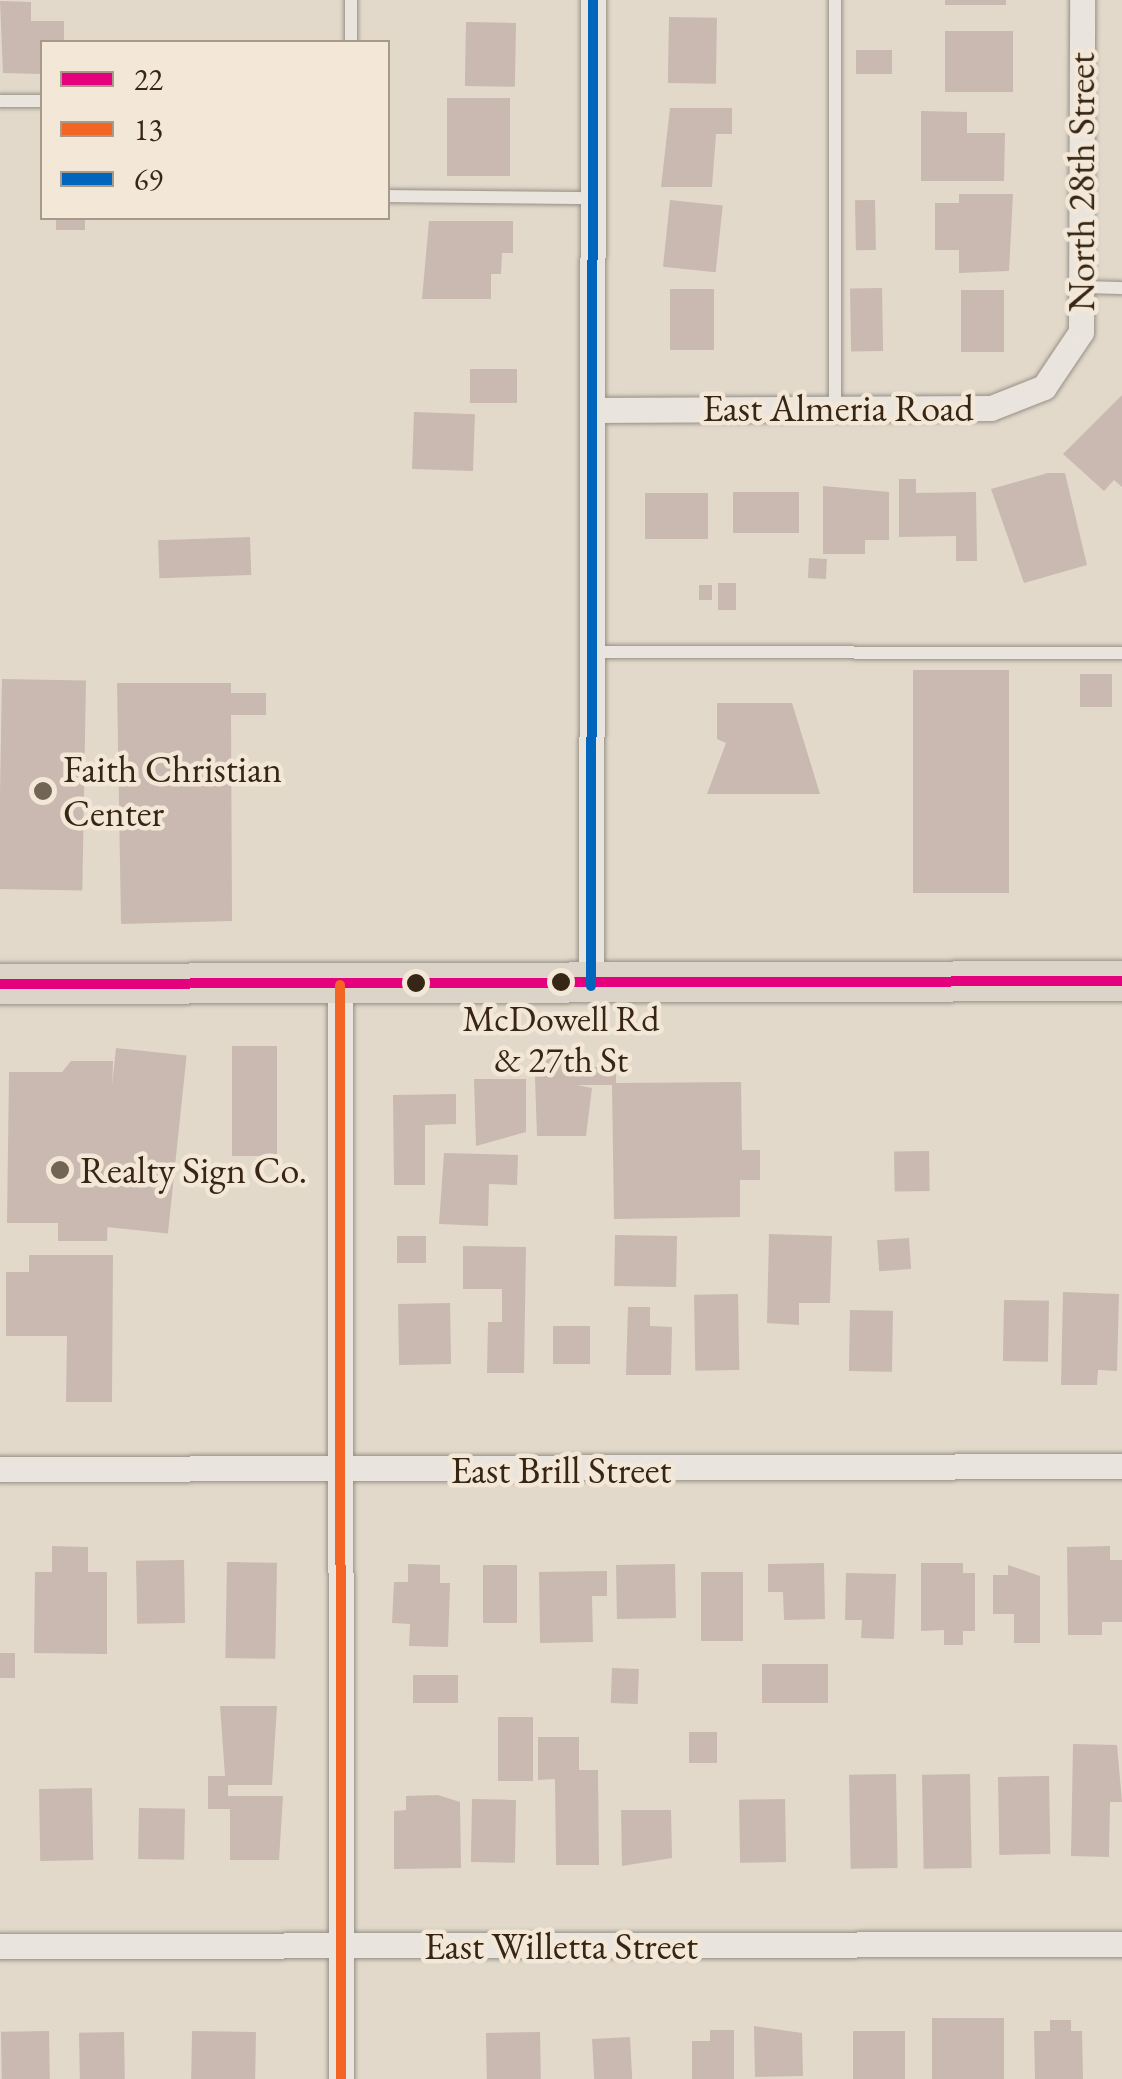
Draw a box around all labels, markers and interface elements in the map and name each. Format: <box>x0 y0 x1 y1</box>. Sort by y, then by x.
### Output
legend <box>40 40 390 220</box>
street label: North 28th Street <box>1058 52 1104 312</box>
text: 22 <box>134 60 163 99</box>
text: 13 <box>134 110 163 149</box>
text: 69 <box>134 160 163 199</box>
street label: East Almeria Road <box>702 385 974 431</box>
place label: Faith Christian Center <box>63 746 282 836</box>
marker: Faith Christian Center <box>32 780 54 802</box>
marker: McDowell Rd & 27th St <box>551 972 571 992</box>
unlabelled marker <box>406 973 426 993</box>
place label: McDowell Rd & 27th St <box>463 996 659 1081</box>
place label: Realty Sign Co. <box>80 1147 307 1193</box>
marker: Realty Sign Co. <box>49 1159 71 1181</box>
street label: East Brill Street <box>450 1447 672 1493</box>
street label: East Willetta Street <box>424 1923 698 1969</box>

